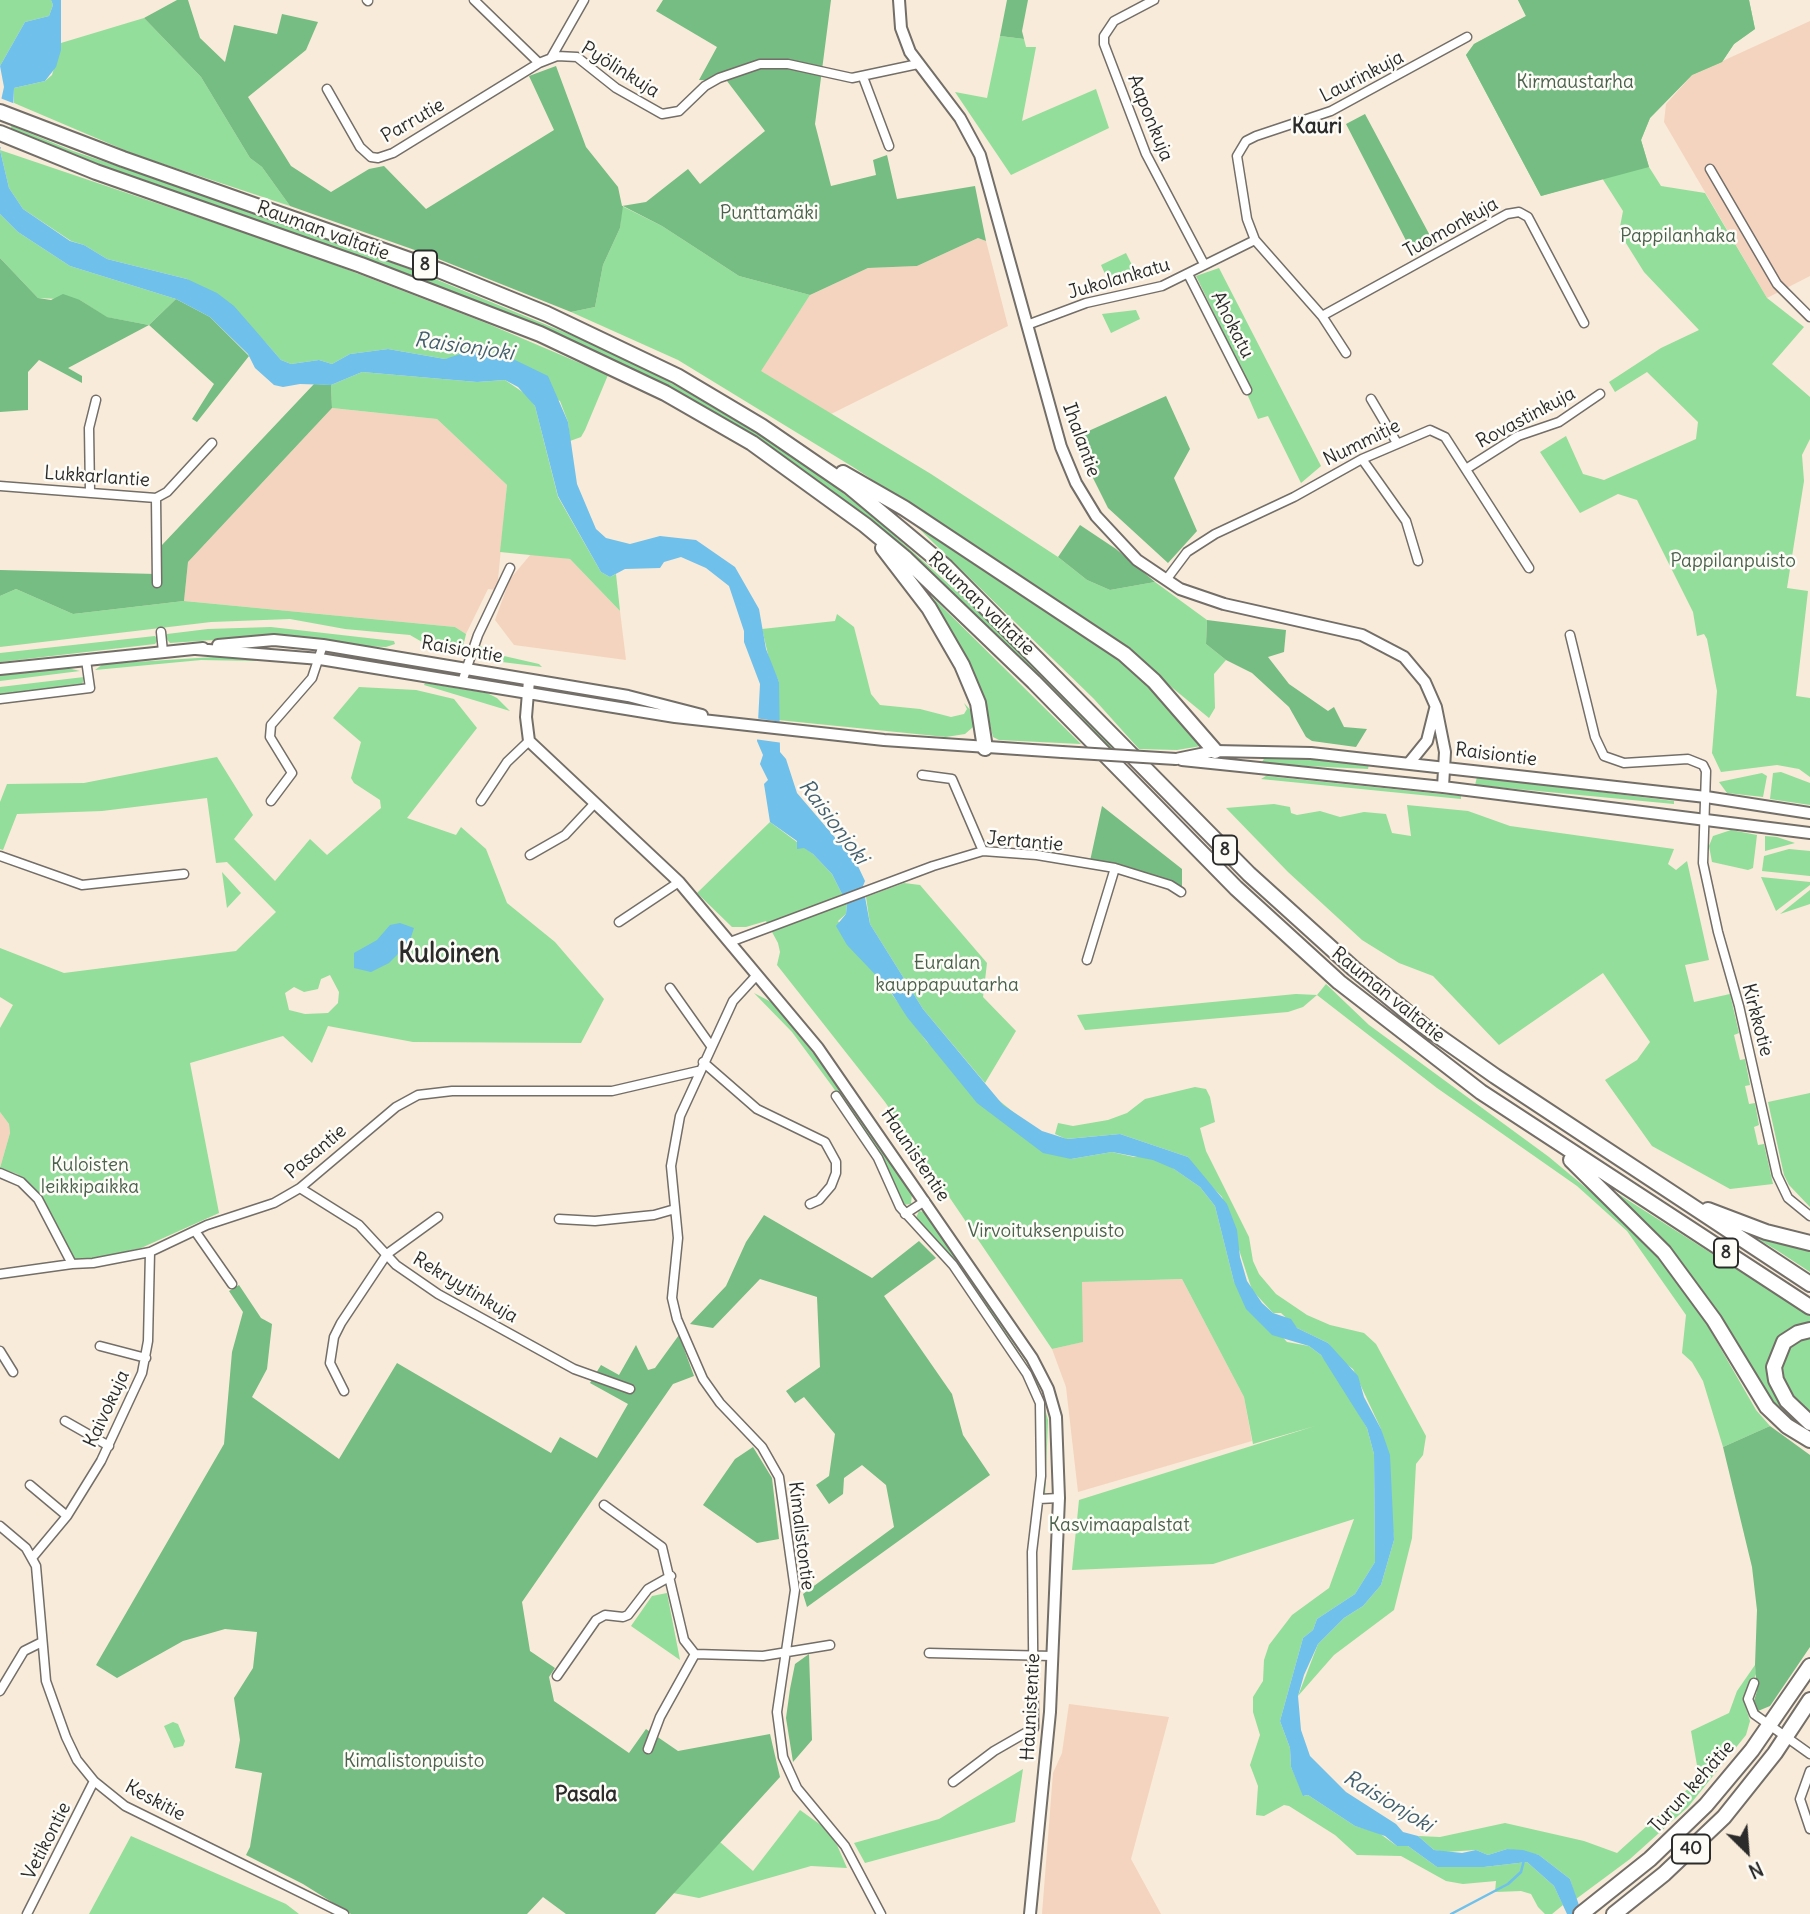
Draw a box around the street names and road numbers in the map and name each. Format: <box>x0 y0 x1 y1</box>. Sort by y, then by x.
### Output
street label: Pyölinkuja <box>577 37 663 103</box>
street label: Laurinkuja <box>1316 46 1408 108</box>
street label: Aaponkuja <box>1122 71 1178 165</box>
street label: Parrutie <box>377 94 449 148</box>
street label: Tuomonkuja <box>1400 193 1502 263</box>
street label: Rauman valtatie <box>254 196 392 266</box>
road number: 8 <box>413 250 437 279</box>
street label: Jukolankatu <box>1065 254 1173 304</box>
street label: Ahokatu <box>1206 288 1258 362</box>
street label: Rovastinkuja <box>1473 382 1579 454</box>
street label: Ihalantie <box>1057 400 1105 480</box>
street label: Nummitie <box>1320 415 1404 471</box>
street label: Lukkarlantie <box>43 462 151 492</box>
street label: Rauman valtatie <box>923 547 1039 661</box>
street label: Raisiontie <box>419 632 505 668</box>
street label: Raisiontie <box>1454 739 1538 771</box>
street label: Jertantie <box>986 827 1064 857</box>
road number: 8 <box>1213 836 1237 864</box>
street label: Rauman valtatie <box>1327 942 1449 1048</box>
street label: Kirkkotie <box>1736 981 1778 1059</box>
street label: Haunistentie <box>875 1104 955 1206</box>
street label: Pasantie <box>281 1120 351 1184</box>
road number: 8 <box>1714 1238 1738 1268</box>
street label: Rekryytinkuja <box>408 1248 522 1328</box>
street label: Kaivokuja <box>79 1367 135 1451</box>
street label: Kimalistontie <box>783 1480 819 1592</box>
street label: Haunistentie <box>1017 1653 1045 1761</box>
street label: Turun kehätie <box>1645 1736 1739 1838</box>
street label: Keskitie <box>121 1776 189 1826</box>
street label: Vetikontie <box>18 1798 76 1884</box>
road number: 40 <box>1672 1835 1710 1864</box>

